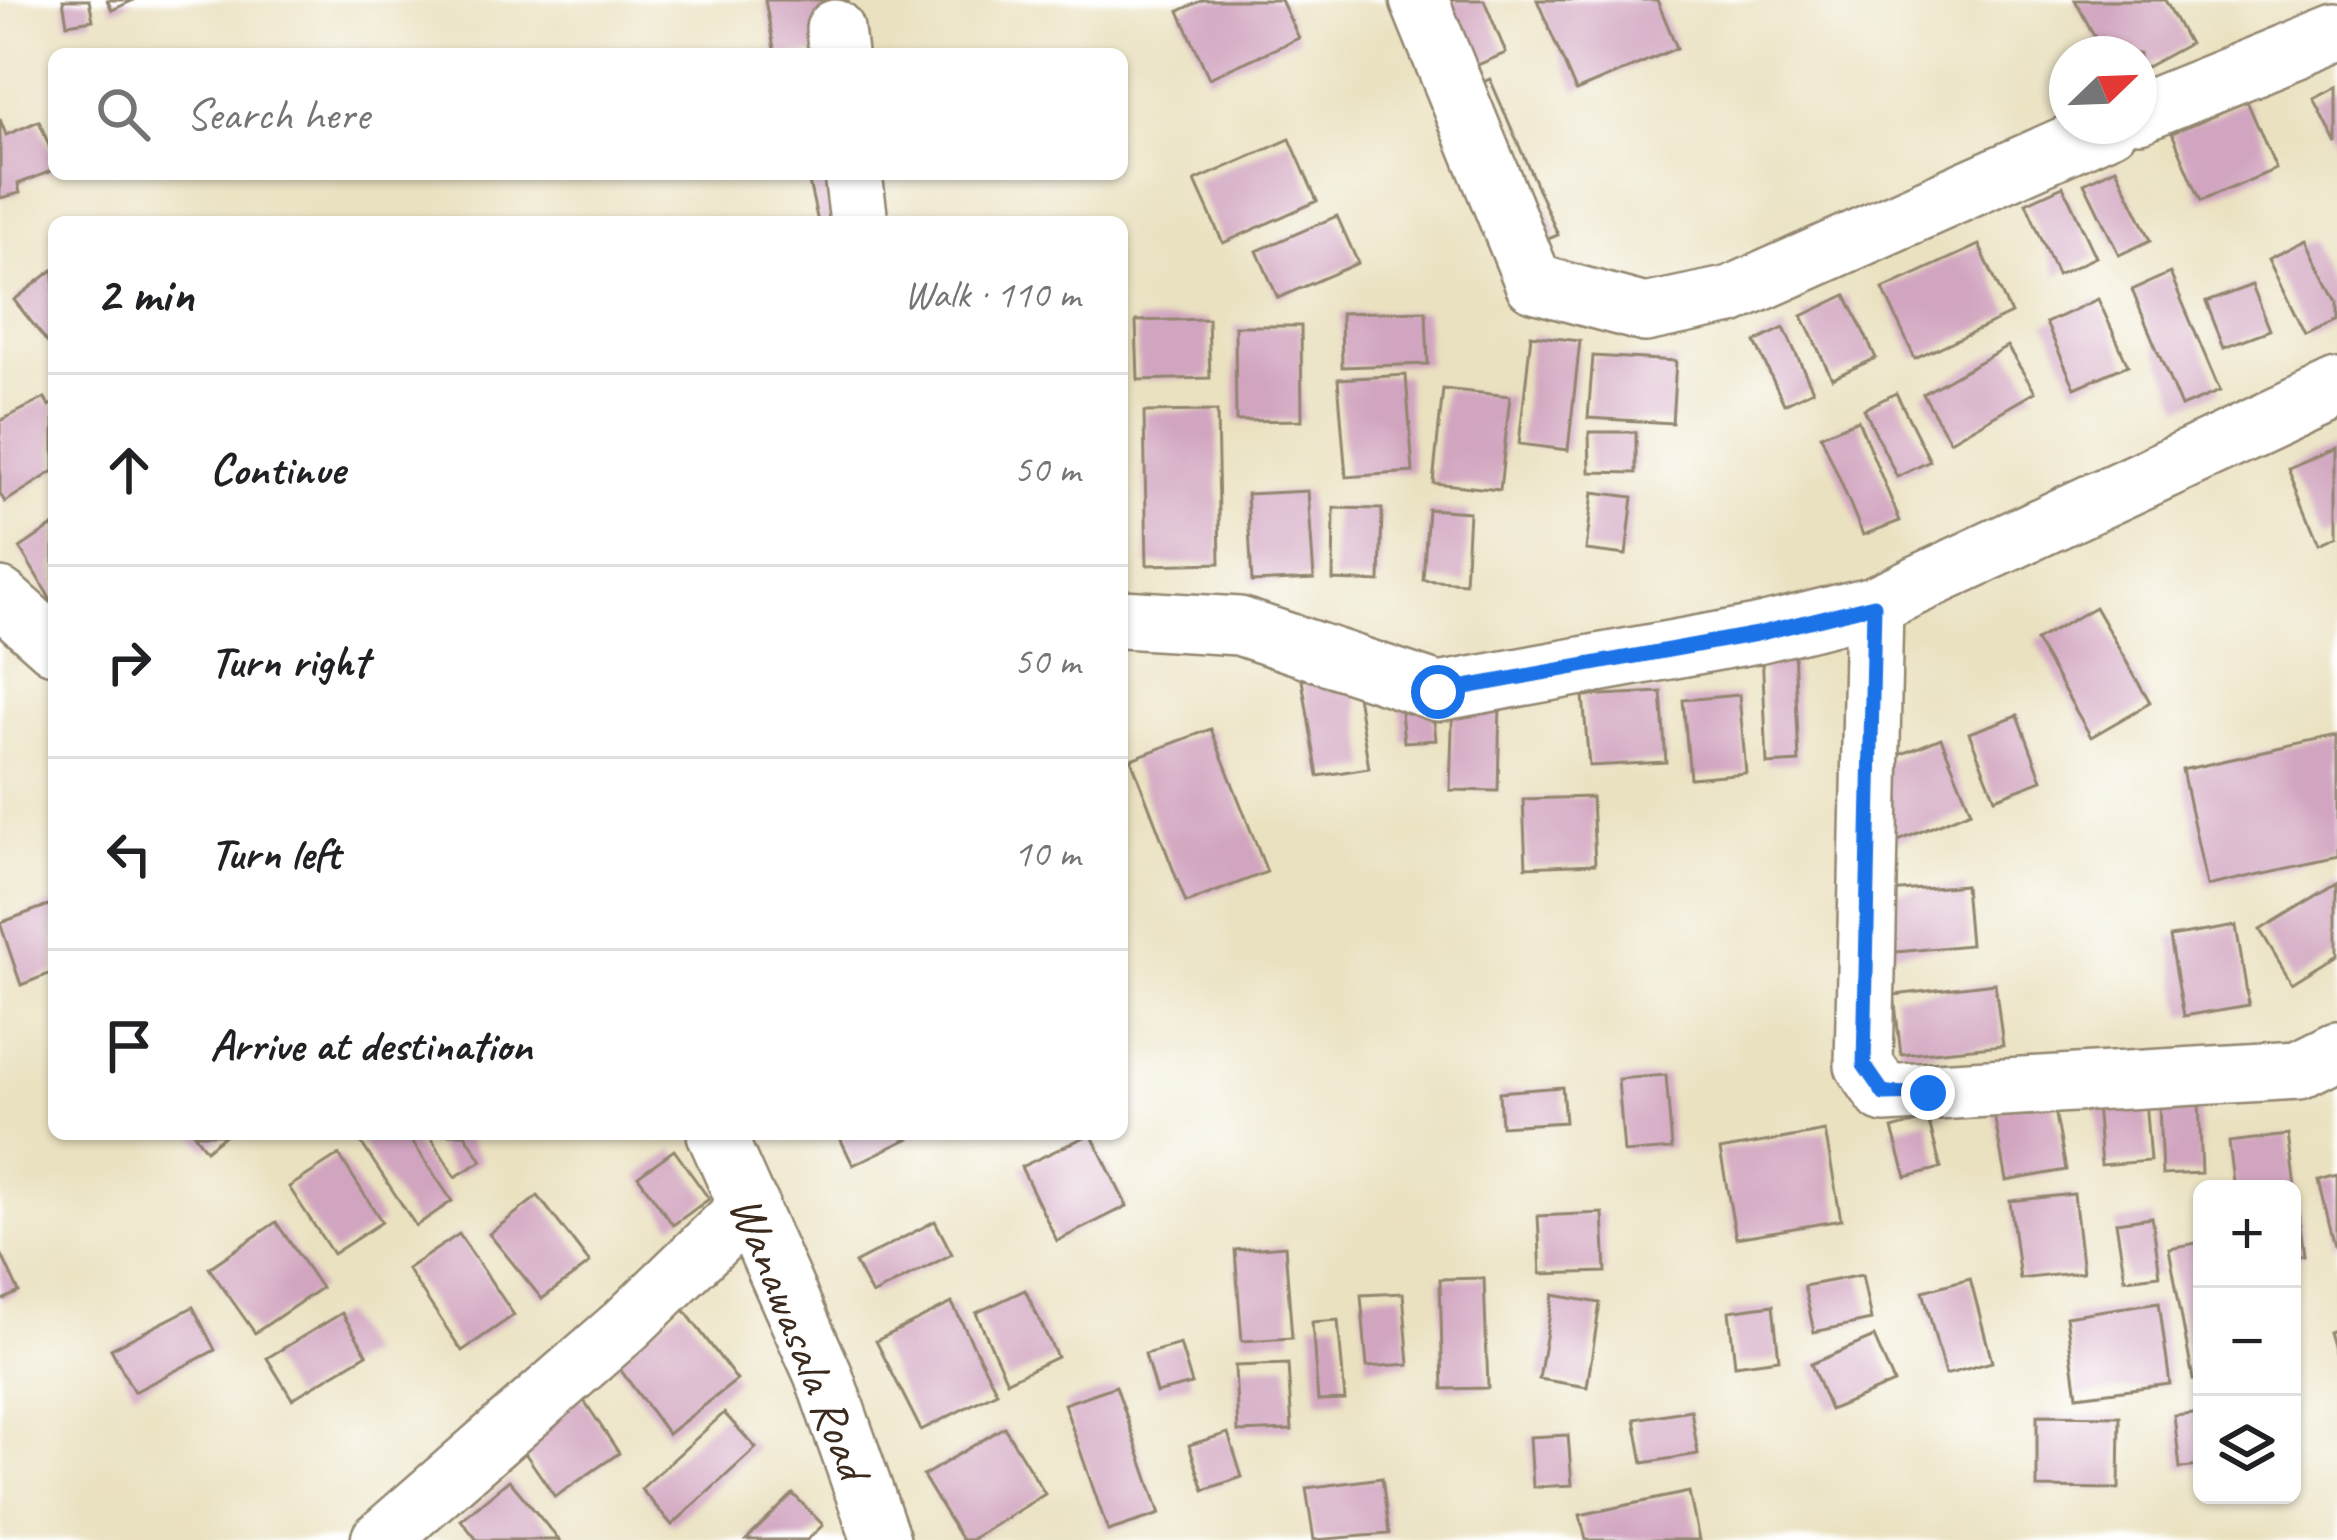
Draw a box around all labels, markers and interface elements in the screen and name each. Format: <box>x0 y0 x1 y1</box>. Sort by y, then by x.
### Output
north arrow <box>2049 36 2157 144</box>
search box <box>48 48 1128 180</box>
icon: search <box>90 81 156 147</box>
text: Search here <box>186 86 369 143</box>
text: 2 min <box>96 262 194 326</box>
text: Walk · 110 m <box>904 270 1080 319</box>
icon: ahead <box>96 437 162 503</box>
text: Continue <box>210 441 344 498</box>
text: 50 m <box>1014 445 1080 494</box>
icon: right <box>96 629 162 695</box>
text: Turn right <box>210 633 368 690</box>
text: 50 m <box>1014 637 1080 686</box>
route start <box>1411 665 1465 719</box>
icon: left <box>96 821 162 887</box>
text: Turn left <box>210 825 340 882</box>
text: 10 m <box>1014 829 1080 878</box>
icon: arrive <box>96 1013 162 1079</box>
text: Arrive at destination <box>210 1017 532 1074</box>
route end <box>1901 1066 1955 1120</box>
map controls <box>2193 1180 2301 1504</box>
button: + <box>2193 1180 2301 1288</box>
street label: Wanawasala Road <box>716 1187 887 1494</box>
button: − <box>2193 1288 2301 1396</box>
button: layers <box>2193 1396 2301 1504</box>

